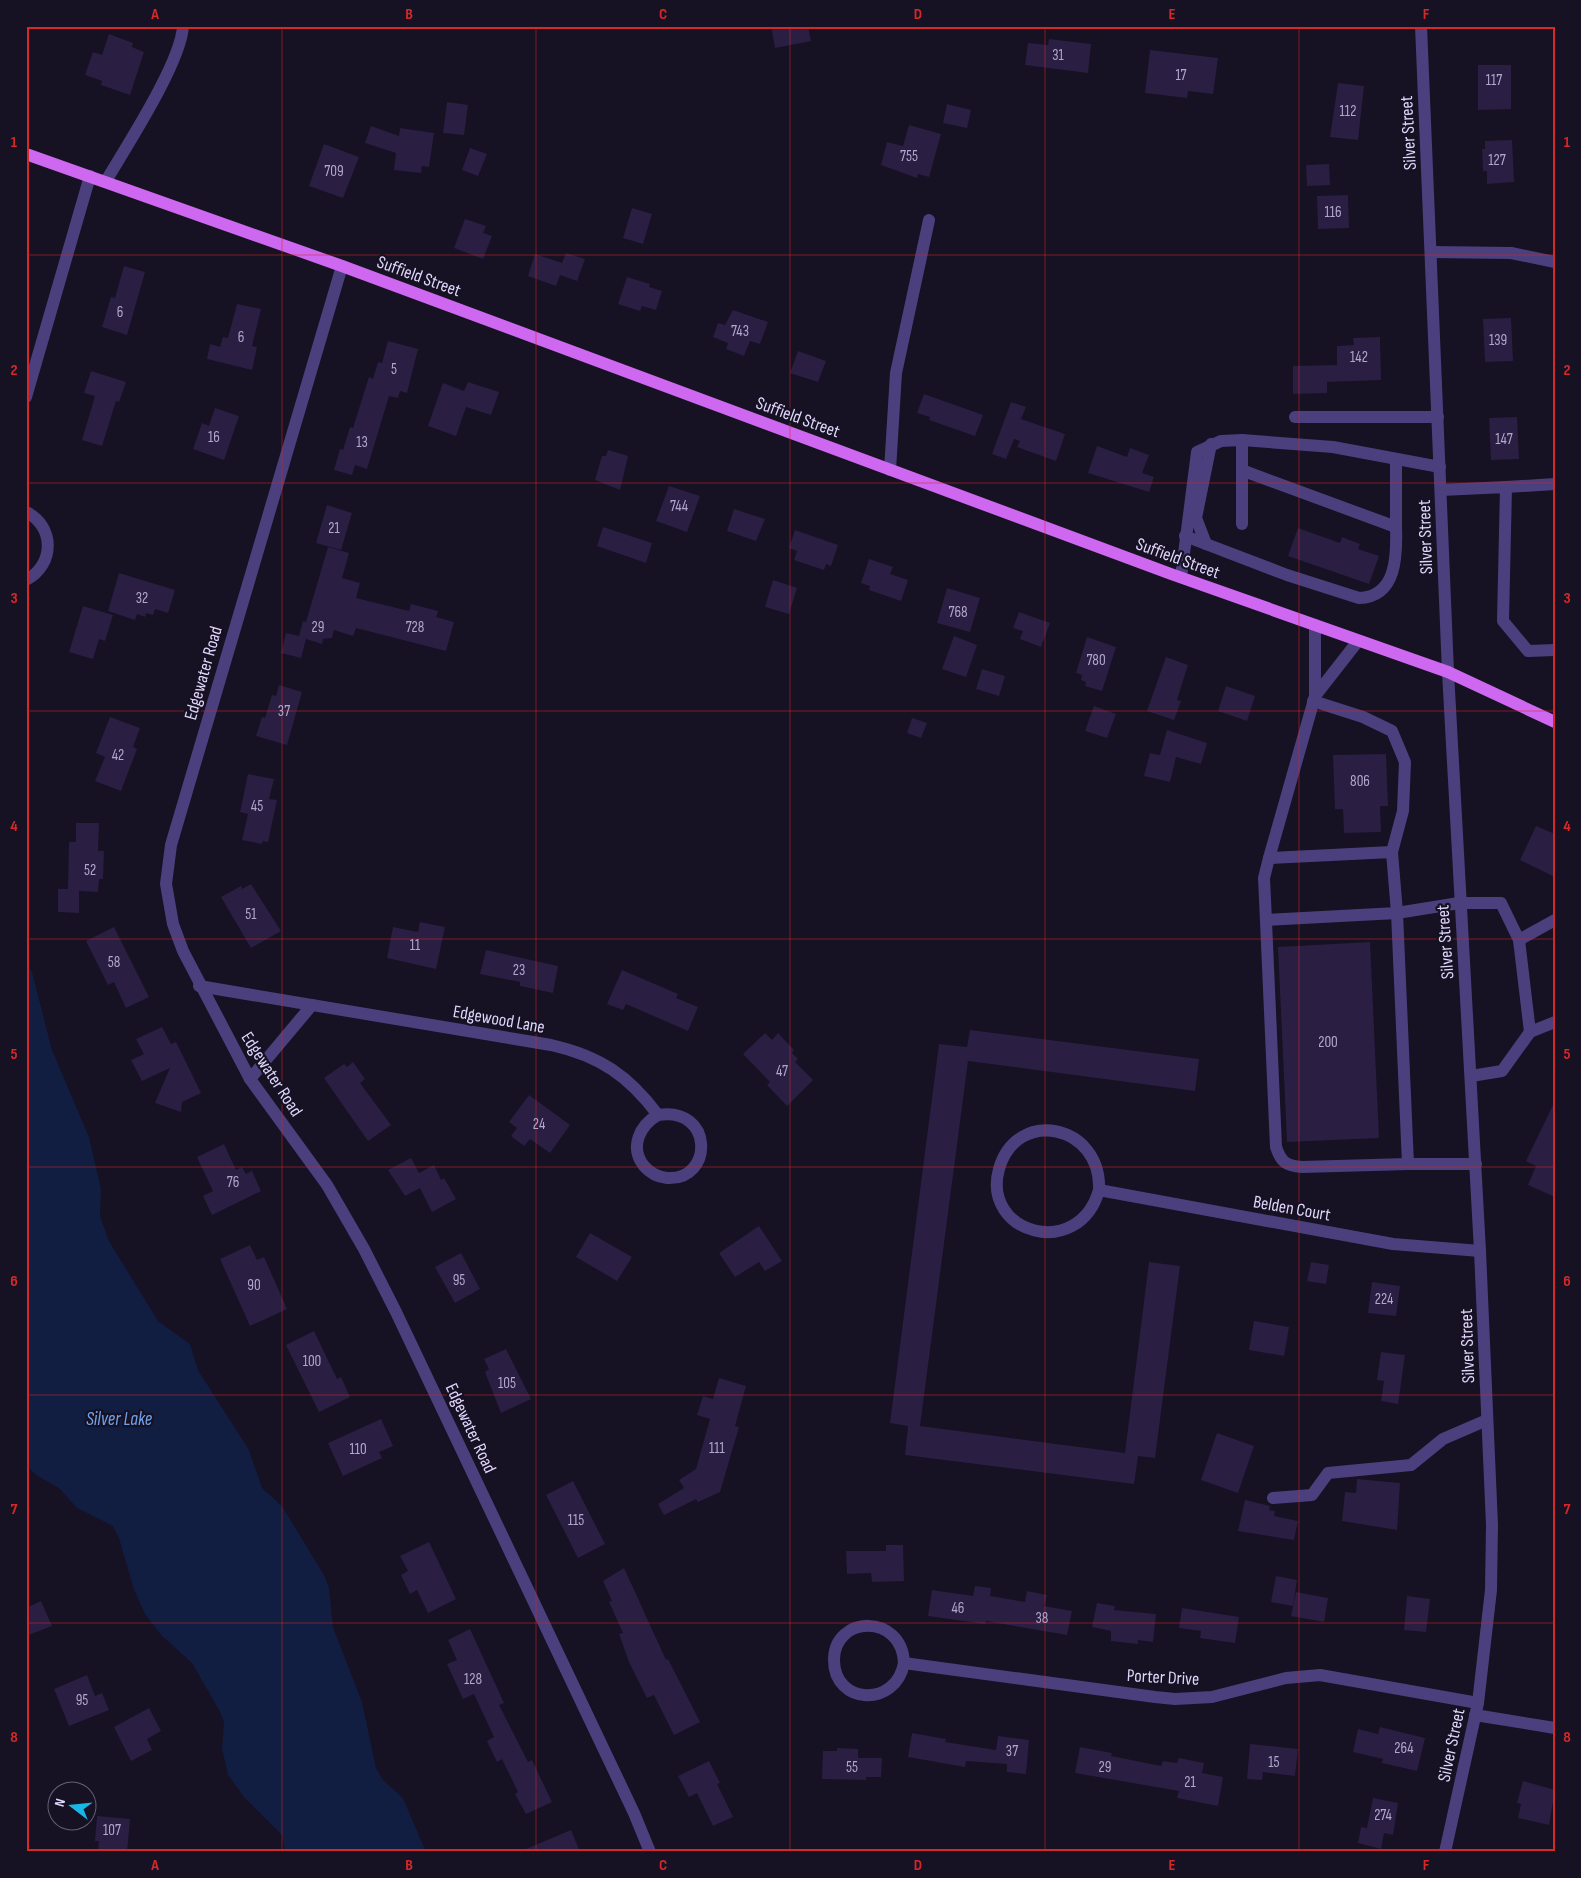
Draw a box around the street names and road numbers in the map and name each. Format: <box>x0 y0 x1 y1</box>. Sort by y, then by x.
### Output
street label: Silver Street <box>1396 95 1421 171</box>
street label: Suffield Street <box>374 252 464 302</box>
street label: Suffield Street <box>753 393 843 443</box>
street label: Silver Street <box>1414 499 1437 575</box>
street label: Suffield Street <box>1133 534 1223 584</box>
street label: Edgewater Road <box>180 624 227 722</box>
street label: Silver Street <box>1432 904 1459 980</box>
street label: Edgewood Lane <box>451 1001 547 1038</box>
street label: Edgewater Road <box>236 1028 307 1120</box>
street label: Belden Court <box>1252 1191 1333 1226</box>
street label: Silver Street <box>1456 1308 1479 1384</box>
street label: Edgewater Road <box>441 1380 500 1476</box>
street label: Porter Drive <box>1126 1665 1200 1690</box>
street label: Silver Street <box>1433 1706 1470 1784</box>

